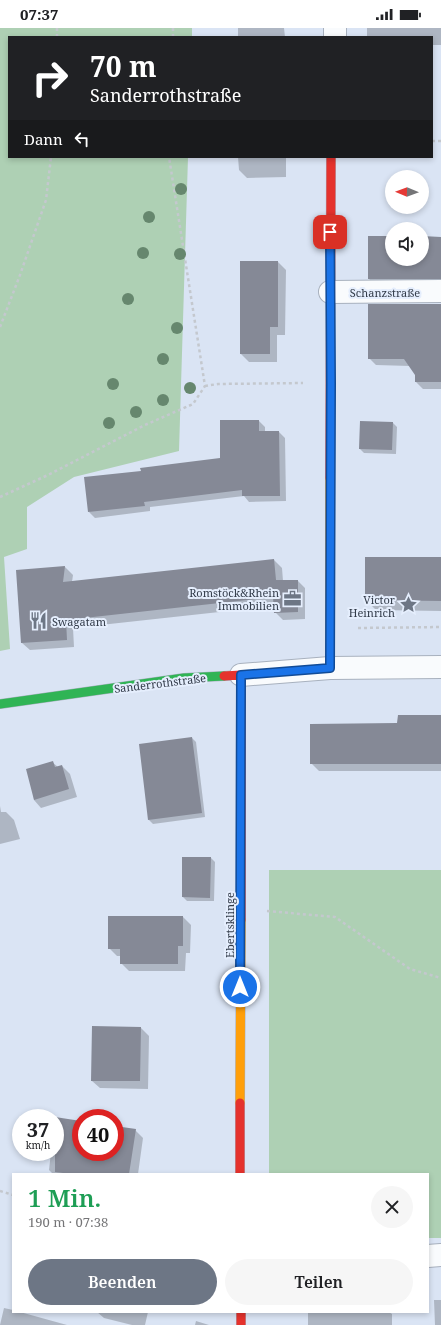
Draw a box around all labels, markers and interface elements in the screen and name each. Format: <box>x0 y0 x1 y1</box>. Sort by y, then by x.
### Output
text: 07:37 <box>20 4 58 24</box>
text: 70 m <box>90 47 157 85</box>
icon: right <box>24 52 76 104</box>
text: Sanderrothstraße <box>90 83 241 107</box>
icon: left <box>71 128 93 150</box>
text: Dann <box>24 129 63 149</box>
north arrow <box>385 170 429 214</box>
map controls <box>385 170 429 266</box>
pin <box>313 215 347 249</box>
icon: arrive <box>319 221 341 243</box>
button: sound <box>385 222 429 266</box>
street label: Schanzstraße <box>350 285 420 300</box>
place label: Romstöck&Rhein Immobilien <box>189 585 279 613</box>
office icon: Romstöck&Rhein Immobilien <box>282 588 302 608</box>
place label: Victor Heinrich <box>349 592 396 620</box>
place icon: Victor Heinrich <box>398 595 418 615</box>
restaurant icon: Swagatam <box>29 611 49 631</box>
place label: Swagatam <box>52 614 107 629</box>
street label: Sanderrothstraße <box>113 670 207 696</box>
street label: Ebertsklinge <box>222 892 237 958</box>
position arrow <box>219 966 261 1008</box>
speed limit sign: 40 <box>72 1109 124 1161</box>
text: 37 <box>27 1116 49 1143</box>
text: km/h <box>26 1138 50 1152</box>
text: 1 Min. <box>28 1181 101 1214</box>
button: close <box>371 1186 413 1228</box>
text: 190 m · 07:38 <box>28 1213 108 1231</box>
button: Beenden <box>28 1259 217 1305</box>
button: Teilen <box>225 1259 413 1305</box>

